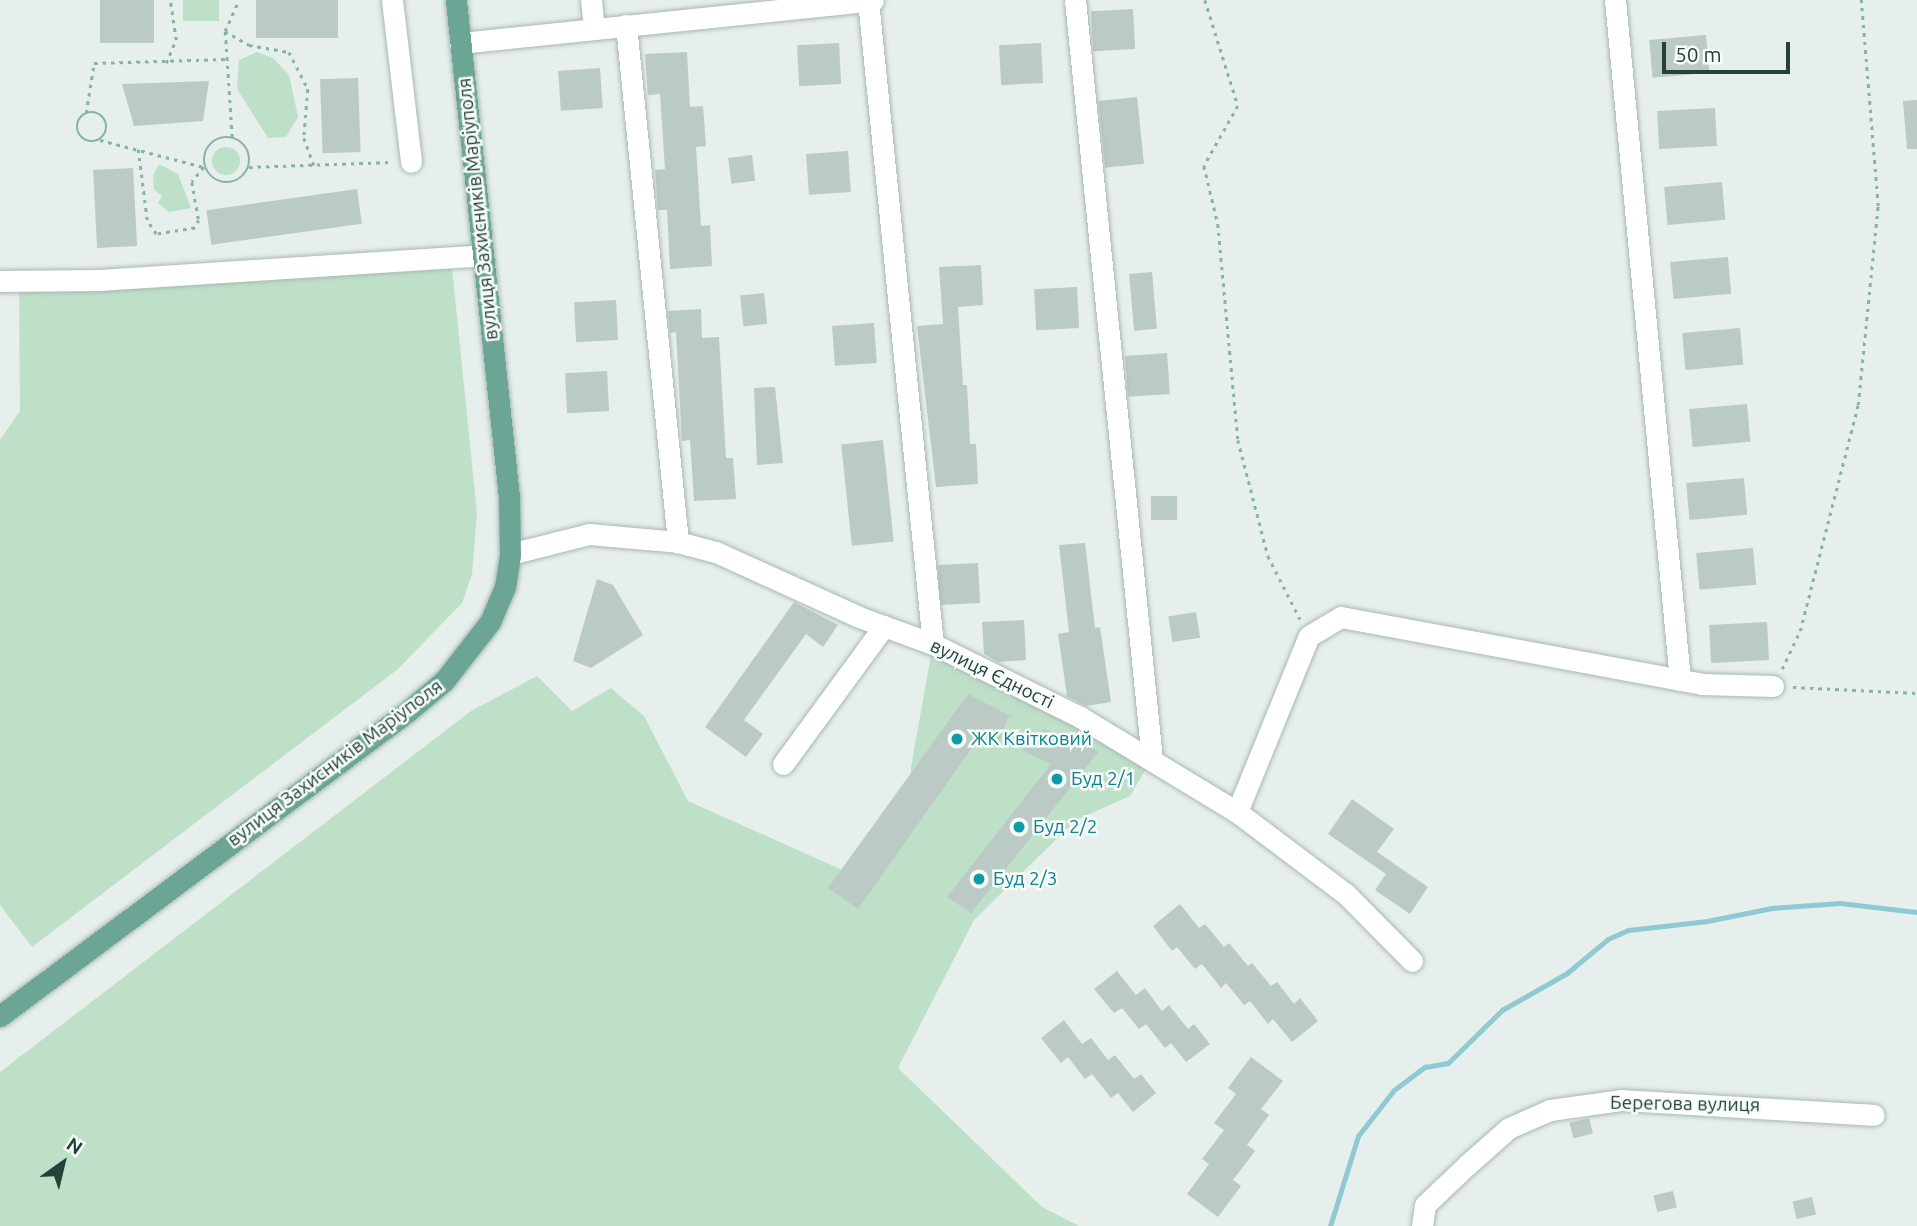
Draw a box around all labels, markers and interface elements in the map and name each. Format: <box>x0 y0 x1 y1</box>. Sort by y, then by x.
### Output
scale bar <box>1665 28 1793 72</box>
text: 50 m <box>1675 42 1722 66</box>
street label: вулиця Захисників Маріуполя <box>453 77 503 341</box>
street label: вулиця Єдності <box>926 634 1058 714</box>
street label: вулиця Захисників Маріуполя <box>223 675 447 851</box>
place label: ЖК Квітковий <box>971 728 1092 750</box>
marker: ЖК Квітковий <box>949 731 965 747</box>
place label: Буд 2/1 <box>1071 768 1135 790</box>
marker: Буд 2/1 <box>1049 771 1065 787</box>
place label: Буд 2/2 <box>1033 816 1097 838</box>
marker: Буд 2/2 <box>1011 819 1027 835</box>
place label: Буд 2/3 <box>993 868 1057 890</box>
marker: Буд 2/3 <box>971 871 987 887</box>
street label: Берегова вулиця <box>1610 1091 1760 1117</box>
north arrow <box>28 1128 98 1198</box>
text: N <box>63 1133 87 1159</box>

